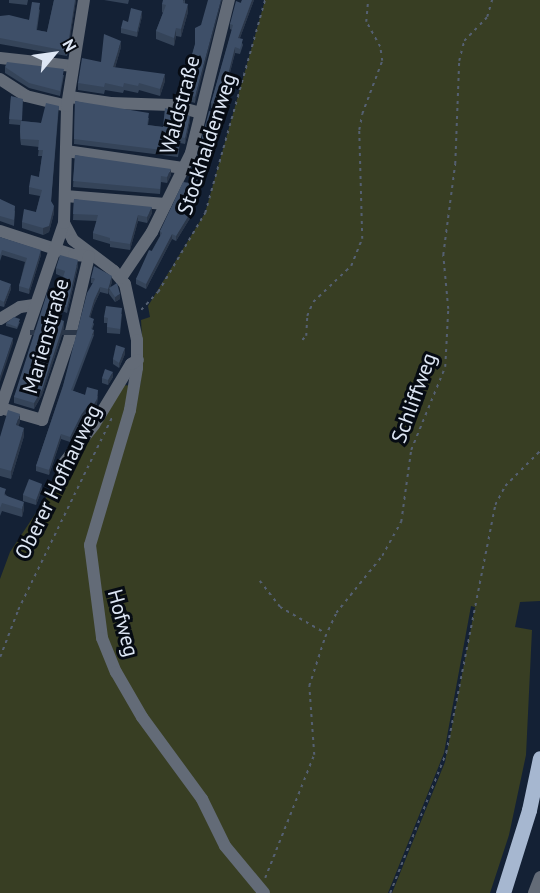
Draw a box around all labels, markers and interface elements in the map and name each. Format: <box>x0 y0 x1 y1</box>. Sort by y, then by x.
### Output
north arrow <box>24 24 84 84</box>
text: N <box>58 36 81 55</box>
street label: Waldstraße <box>155 53 205 157</box>
street label: Stockhaldenweg <box>172 70 242 218</box>
street label: Marienstraße <box>18 276 74 396</box>
street label: Schliffweg <box>386 349 442 447</box>
street label: Oberer Hofhauweg <box>10 401 106 563</box>
street label: Hofweg <box>102 587 144 659</box>

